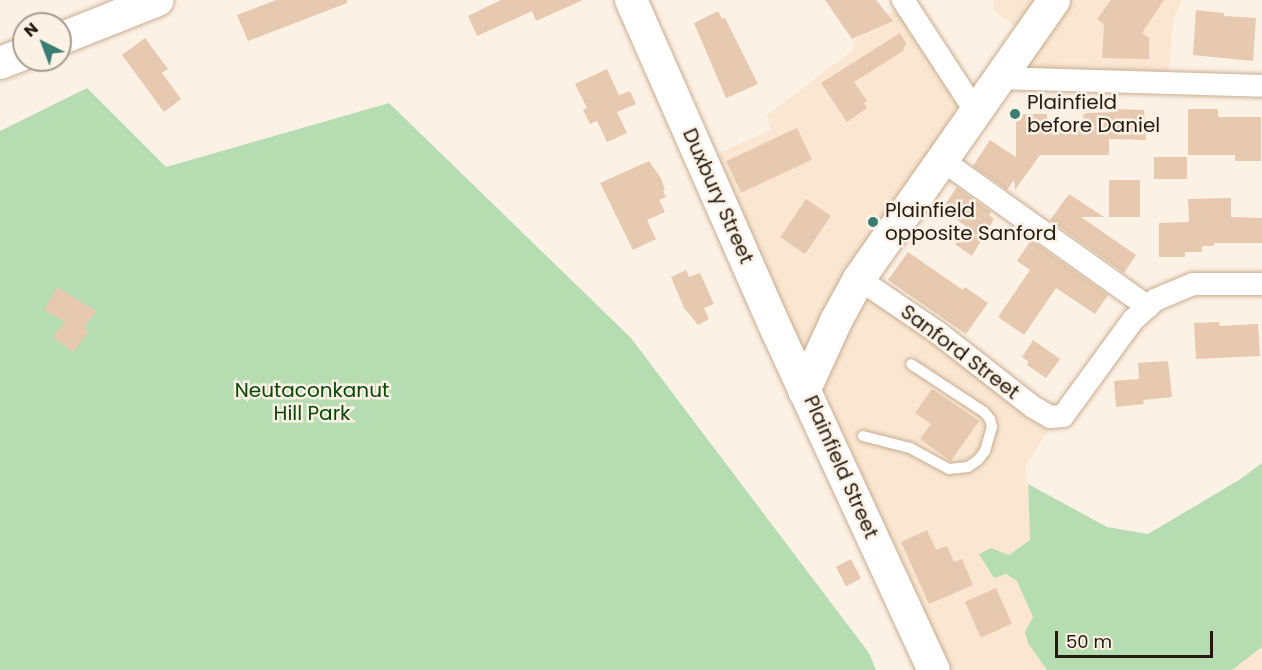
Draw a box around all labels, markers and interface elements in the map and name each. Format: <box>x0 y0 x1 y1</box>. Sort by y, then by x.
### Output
north arrow <box>12 12 72 72</box>
text: N <box>19 17 43 42</box>
place label: Plainfield before Daniel <box>1027 90 1160 137</box>
marker: Plainfield before Daniel <box>1008 107 1022 121</box>
street label: Duxbury Street <box>677 125 759 267</box>
place label: Plainfield opposite Sanford <box>885 198 1056 245</box>
marker: Plainfield opposite Sanford <box>866 215 880 229</box>
street label: Sanford Street <box>896 300 1024 404</box>
park label: Neutaconkanut Hill Park <box>235 379 389 426</box>
street label: Plainfield Street <box>799 392 883 542</box>
scale bar <box>1058 619 1216 657</box>
text: 50 m <box>1066 629 1112 654</box>

